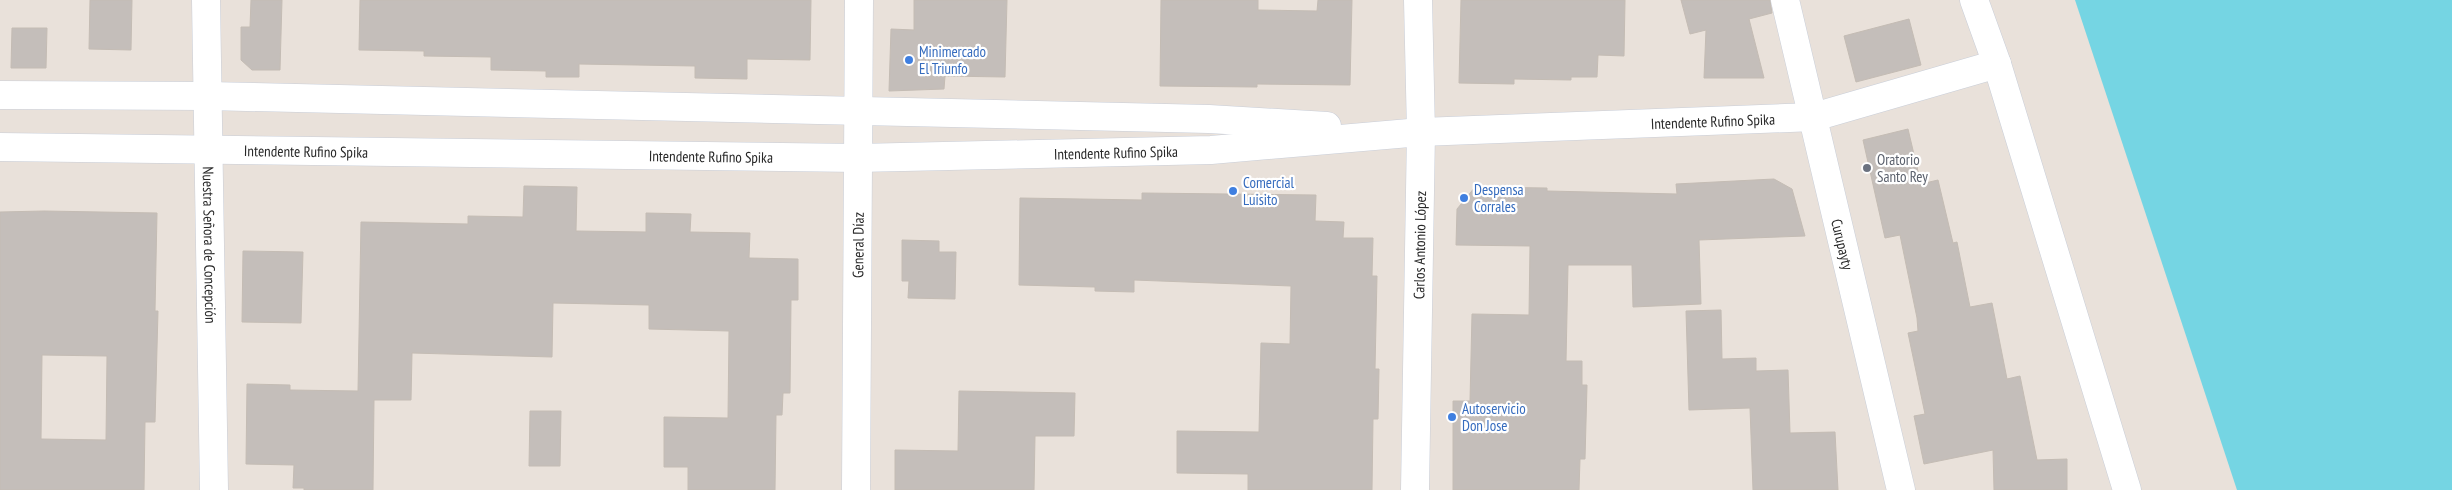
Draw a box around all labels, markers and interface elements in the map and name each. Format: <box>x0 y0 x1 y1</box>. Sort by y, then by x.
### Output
place label: Minimercado El Triunfo <box>919 42 986 78</box>
marker: Minimercado El Triunfo <box>903 54 915 66</box>
street label: Intendente Rufino Spika <box>1650 109 1775 133</box>
street label: Intendente Rufino Spika <box>244 141 368 161</box>
street label: Intendente Rufino Spika <box>1054 141 1178 163</box>
street label: Intendente Rufino Spika <box>649 146 773 166</box>
place label: Oratorio Santo Rey <box>1877 150 1928 186</box>
marker: Oratorio Santo Rey <box>1861 162 1873 174</box>
street label: Nuestra Señora de Concepción <box>199 166 221 324</box>
place label: Comercial Luisito <box>1243 173 1295 209</box>
place label: Despensa Corrales <box>1474 180 1524 216</box>
marker: Comercial Luisito <box>1227 185 1239 197</box>
street label: Carlos Antonio López <box>1409 191 1430 299</box>
marker: Despensa Corrales <box>1458 192 1470 204</box>
street label: General Díaz <box>848 212 867 278</box>
street label: Curupayty <box>1828 217 1858 272</box>
place label: Autoservicio Don Jose <box>1462 399 1526 435</box>
marker: Autoservicio Don Jose <box>1446 411 1458 423</box>

